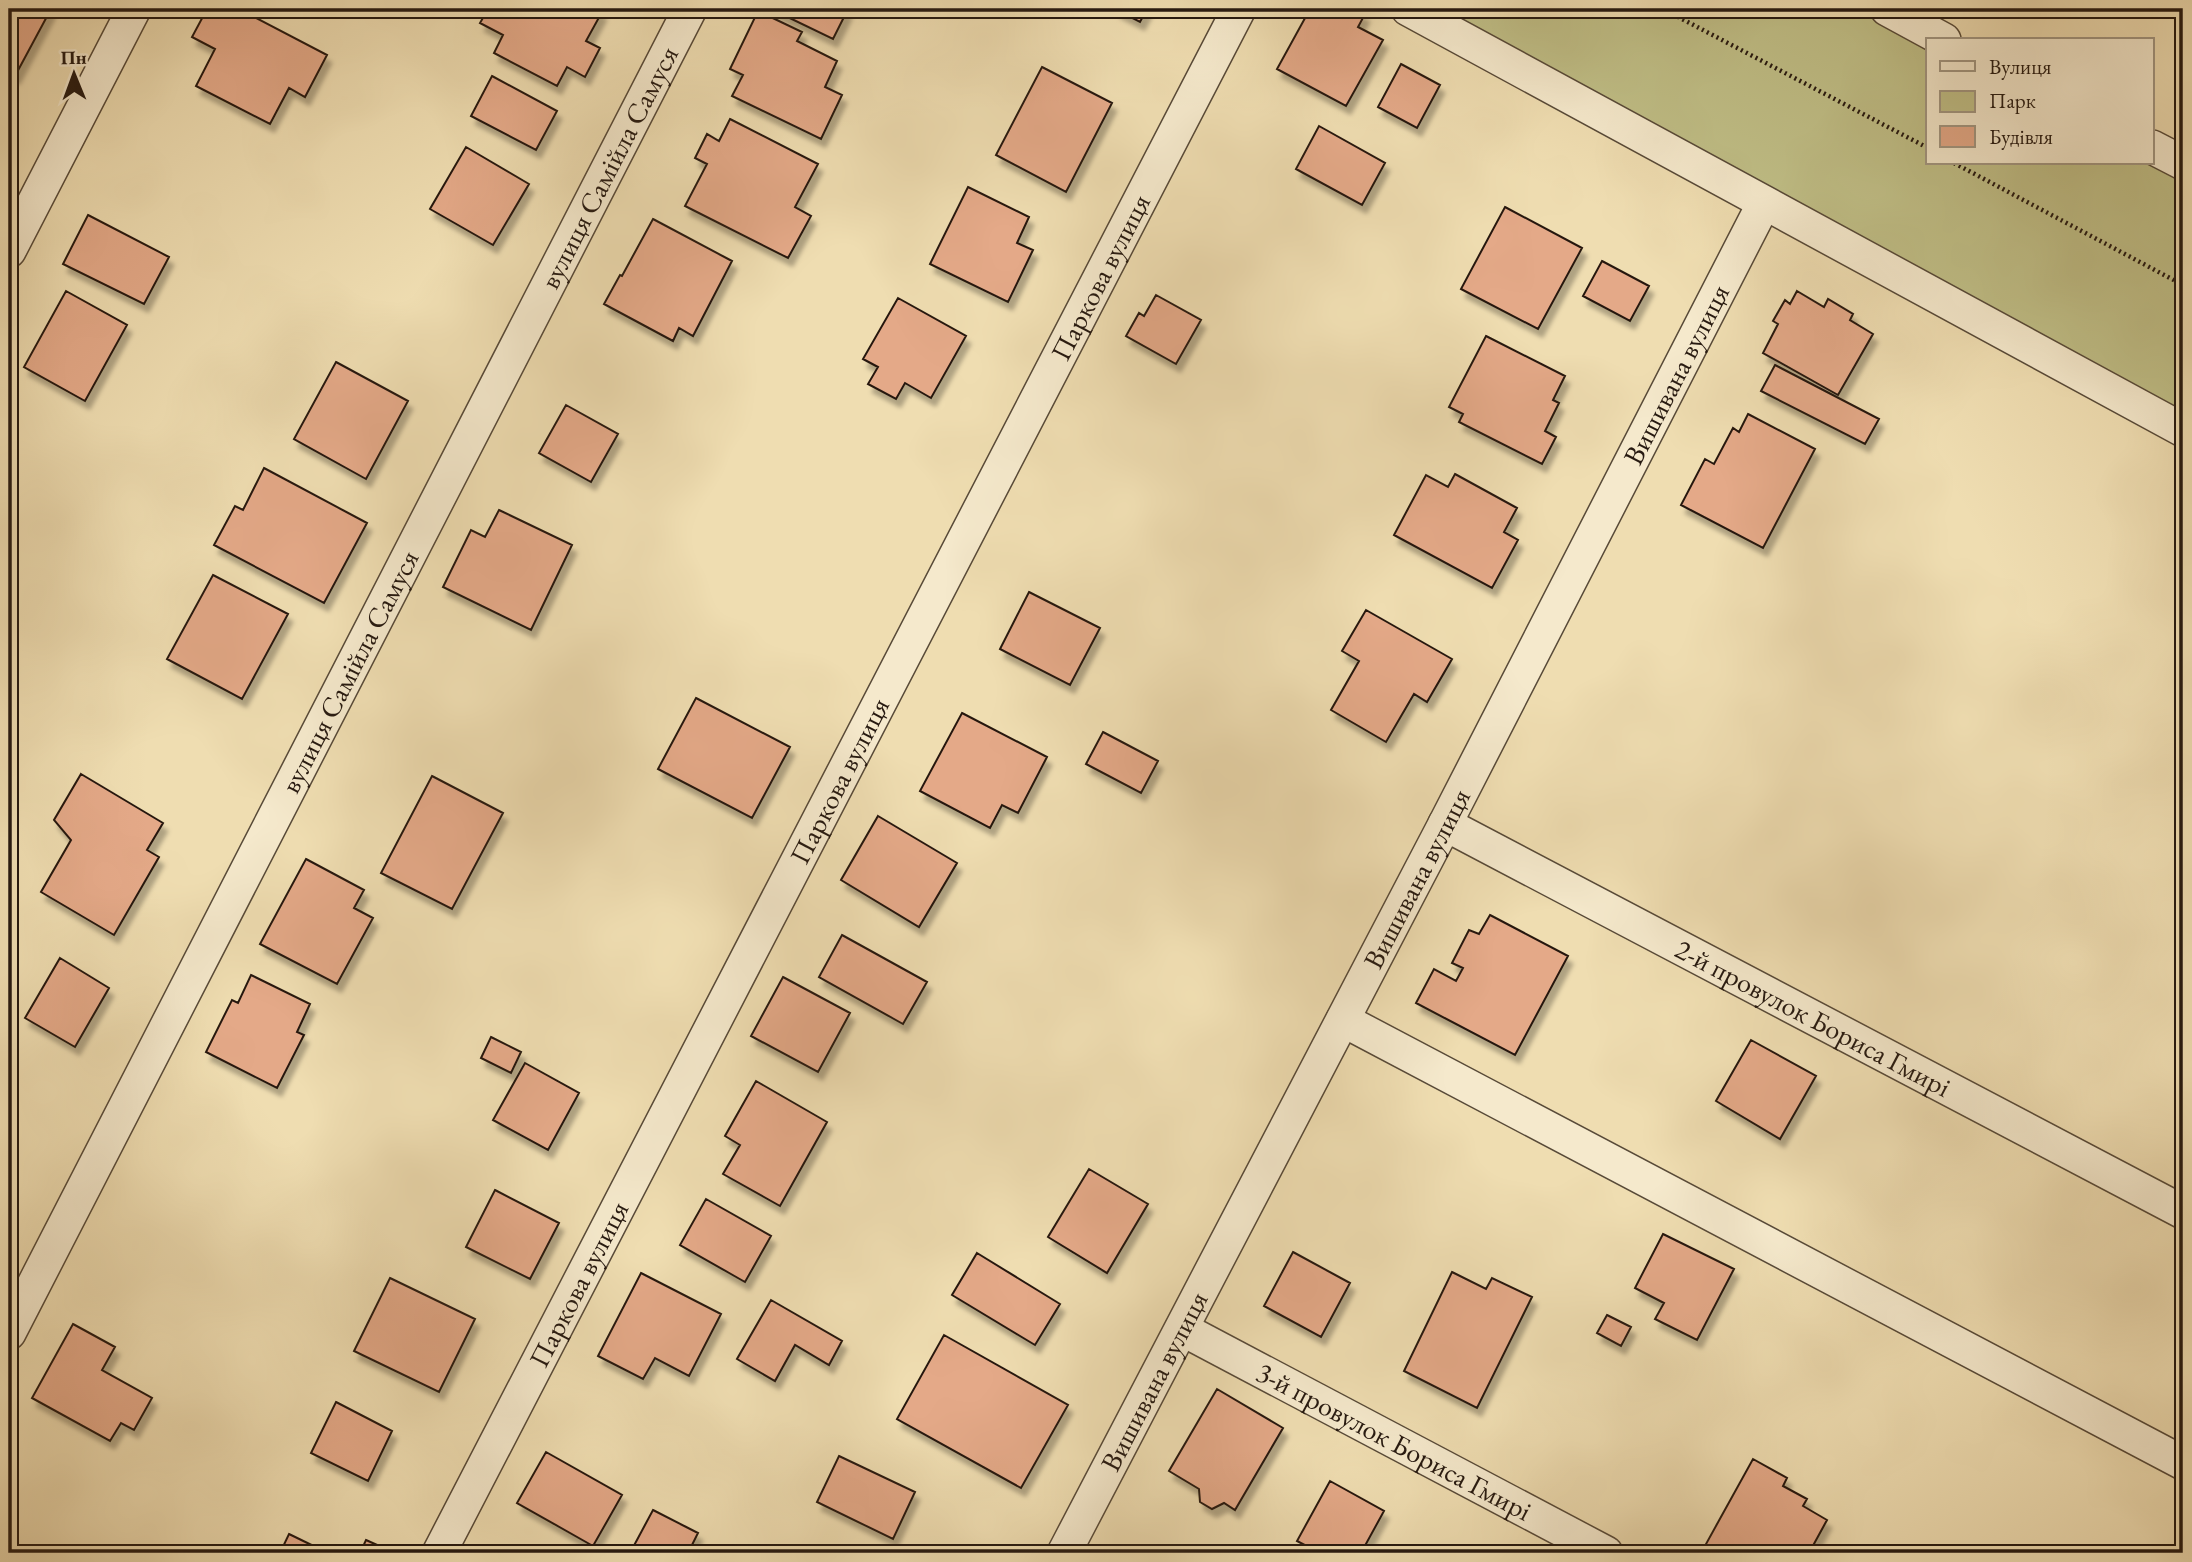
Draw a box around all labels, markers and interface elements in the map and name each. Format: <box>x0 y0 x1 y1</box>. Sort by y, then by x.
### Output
north arrow <box>38 38 108 108</box>
legend <box>1926 38 2154 164</box>
street label: вулиця Самійла Самуся <box>531 40 686 295</box>
text: Пн <box>60 45 87 70</box>
text: Вулиця <box>1989 53 2051 80</box>
text: Парк <box>1989 87 2036 114</box>
text: Будівля <box>1989 123 2053 150</box>
street label: Паркова вулиця <box>1042 188 1158 366</box>
street label: Вишивана вулиця <box>1615 278 1737 471</box>
street label: вулиця Самійла Самуся <box>272 544 427 799</box>
street label: Паркова вулиця <box>781 691 897 870</box>
street label: Вишивана вулиця <box>1355 782 1478 975</box>
street label: 2-й провулок Бориса Гмирі <box>1669 930 1957 1105</box>
street label: Паркова вулиця <box>520 1195 636 1373</box>
street label: Вишивана вулиця <box>1092 1285 1216 1477</box>
street label: 3-й провулок Бориса Гмирі <box>1250 1354 1538 1529</box>

